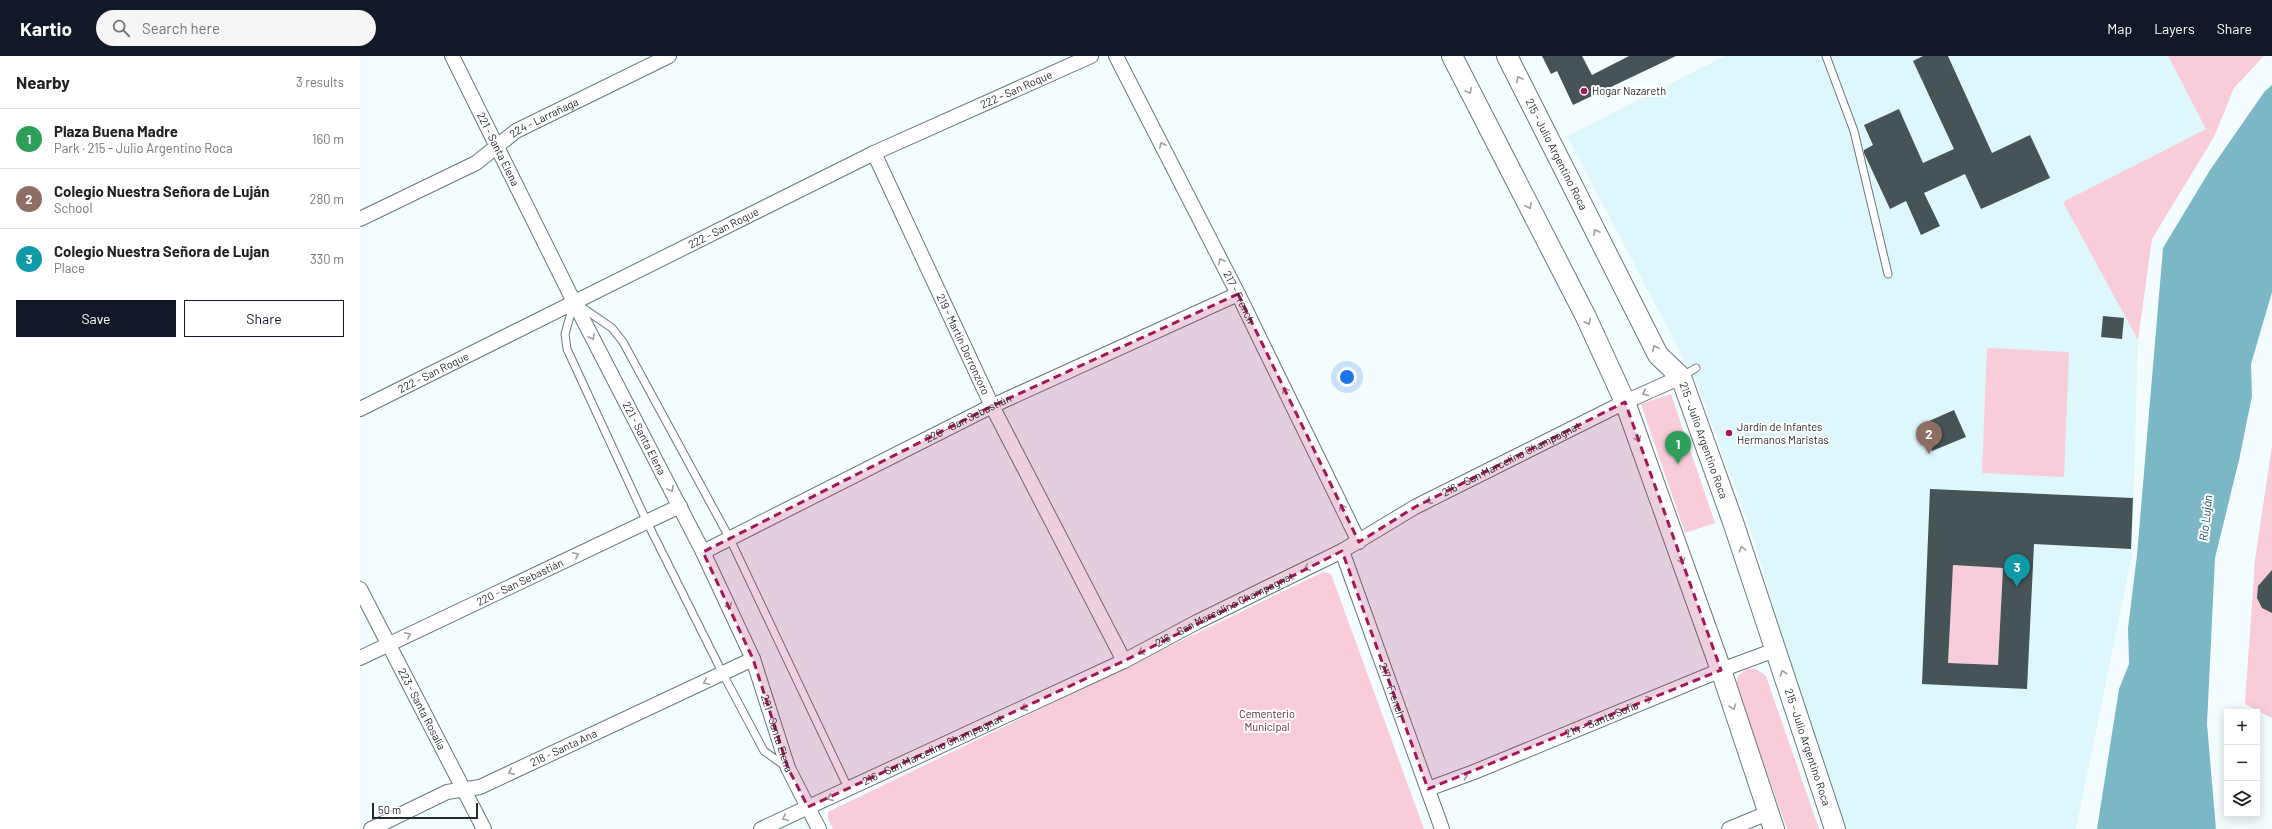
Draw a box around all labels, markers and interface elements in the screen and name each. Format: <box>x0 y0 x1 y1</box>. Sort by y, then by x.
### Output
search box <box>96 10 376 46</box>
text: Kartio <box>20 17 72 40</box>
icon: search <box>110 17 132 39</box>
text: Search here <box>142 19 220 37</box>
text: Map <box>2107 20 2132 37</box>
text: Layers <box>2154 20 2195 37</box>
text: Share <box>2217 20 2252 37</box>
street label: 222 - San Roque <box>978 67 1054 111</box>
text: Nearby <box>16 72 70 92</box>
text: 3 results <box>296 74 344 90</box>
one-way arrow <box>1516 75 1524 83</box>
place label: Hogar Nazareth <box>1592 84 1666 97</box>
one-way arrow <box>1465 86 1472 94</box>
marker: Hogar Nazareth <box>1579 86 1589 96</box>
street label: 224 - Larrañaga <box>506 95 580 140</box>
street label: 215 - Julio Argentino Roca <box>1523 96 1591 212</box>
street label: 221 - Santa Elena <box>475 110 522 188</box>
text: Plaza Buena Madre <box>54 122 178 140</box>
text: 1 <box>27 131 31 147</box>
text: 160 m <box>312 131 344 147</box>
text: Park · 215 - Julio Argentino Roca <box>54 140 233 156</box>
one-way arrow <box>1159 142 1166 149</box>
text: Colegio Nuestra Señora de Luján <box>54 182 269 200</box>
text: 2 <box>25 191 33 207</box>
text: 280 m <box>310 191 344 207</box>
text: School <box>54 200 92 216</box>
one-way arrow <box>1524 202 1532 210</box>
street label: 222 - San Roque <box>686 204 761 251</box>
one-way arrow <box>1593 229 1601 237</box>
text: Colegio Nuestra Señora de Lujan <box>54 242 269 260</box>
text: 3 <box>25 251 33 267</box>
text: 330 m <box>310 251 344 267</box>
one-way arrow <box>1218 257 1226 265</box>
text: Place <box>54 260 85 276</box>
street label: 217 - French <box>1221 269 1258 326</box>
street label: 219 - Martín Dorronzoro <box>935 291 993 397</box>
button: Save <box>16 300 176 337</box>
button: Share <box>184 300 344 337</box>
one-way arrow <box>1583 318 1591 325</box>
one-way arrow <box>587 333 595 340</box>
one-way arrow <box>1652 345 1660 352</box>
street label: 222 - San Roque <box>396 349 471 395</box>
your location <box>1337 367 1357 387</box>
street label: 215 - Julio Argentino Roca <box>1677 381 1731 501</box>
one-way arrow <box>1282 386 1289 394</box>
one-way arrow <box>1642 388 1650 396</box>
street label: 220 - San Sebastián <box>923 391 1013 445</box>
street label: 221 - Santa Elena <box>621 399 669 477</box>
street label: 216 - San Marcelino Champagnat <box>1440 418 1582 499</box>
place label: Jardín de Infantes Hermanos Maristas <box>1737 420 1829 446</box>
pin: 2 <box>1916 421 1942 454</box>
marker: Jardín de Infantes Hermanos Maristas <box>1724 428 1734 438</box>
pin: 1 <box>1665 431 1691 464</box>
one-way arrow <box>1634 435 1642 442</box>
one-way arrow <box>667 485 674 493</box>
water label: Río Luján <box>2196 494 2214 542</box>
one-way arrow <box>1425 496 1433 503</box>
one-way arrow <box>1339 503 1346 511</box>
one-way arrow <box>1738 546 1747 553</box>
one-way arrow <box>572 552 579 560</box>
pin: 3 <box>2004 554 2030 587</box>
street label: 220 - San Sebastián <box>474 555 565 608</box>
one-way arrow <box>1678 557 1686 564</box>
one-way arrow <box>1304 563 1311 571</box>
street label: 216 - San Marcelino Champagnat <box>1153 569 1296 649</box>
one-way arrow <box>724 602 732 609</box>
one-way arrow <box>403 632 411 640</box>
one-way arrow <box>1138 647 1145 655</box>
street label: 217 - French <box>1377 661 1408 719</box>
street label: 223 - Santa Rosalía <box>396 666 449 752</box>
one-way arrow <box>1779 669 1788 676</box>
one-way arrow <box>702 677 710 685</box>
street label: 215 - Julio Argentino Roca <box>1783 686 1834 807</box>
street label: 221 - Santa Elena <box>759 693 796 774</box>
one-way arrow <box>1646 696 1653 704</box>
street label: 214 - Santa Sofía <box>1563 698 1640 740</box>
one-way arrow <box>1021 703 1028 711</box>
one-way arrow <box>1728 703 1737 710</box>
park label: Cementerio Municipal <box>1239 707 1295 733</box>
map controls <box>2224 709 2260 817</box>
button: + <box>2224 709 2260 745</box>
street label: 216 - San Marcelino Champagnat <box>860 711 1005 787</box>
street label: 218 - Santa Ana <box>528 726 599 769</box>
button: − <box>2224 745 2260 781</box>
one-way arrow <box>508 767 516 775</box>
one-way arrow <box>1461 772 1468 780</box>
button: layers <box>2224 781 2260 817</box>
one-way arrow <box>826 793 833 801</box>
scale bar <box>372 801 478 820</box>
text: 50 m <box>378 803 401 816</box>
one-way arrow <box>781 813 789 821</box>

